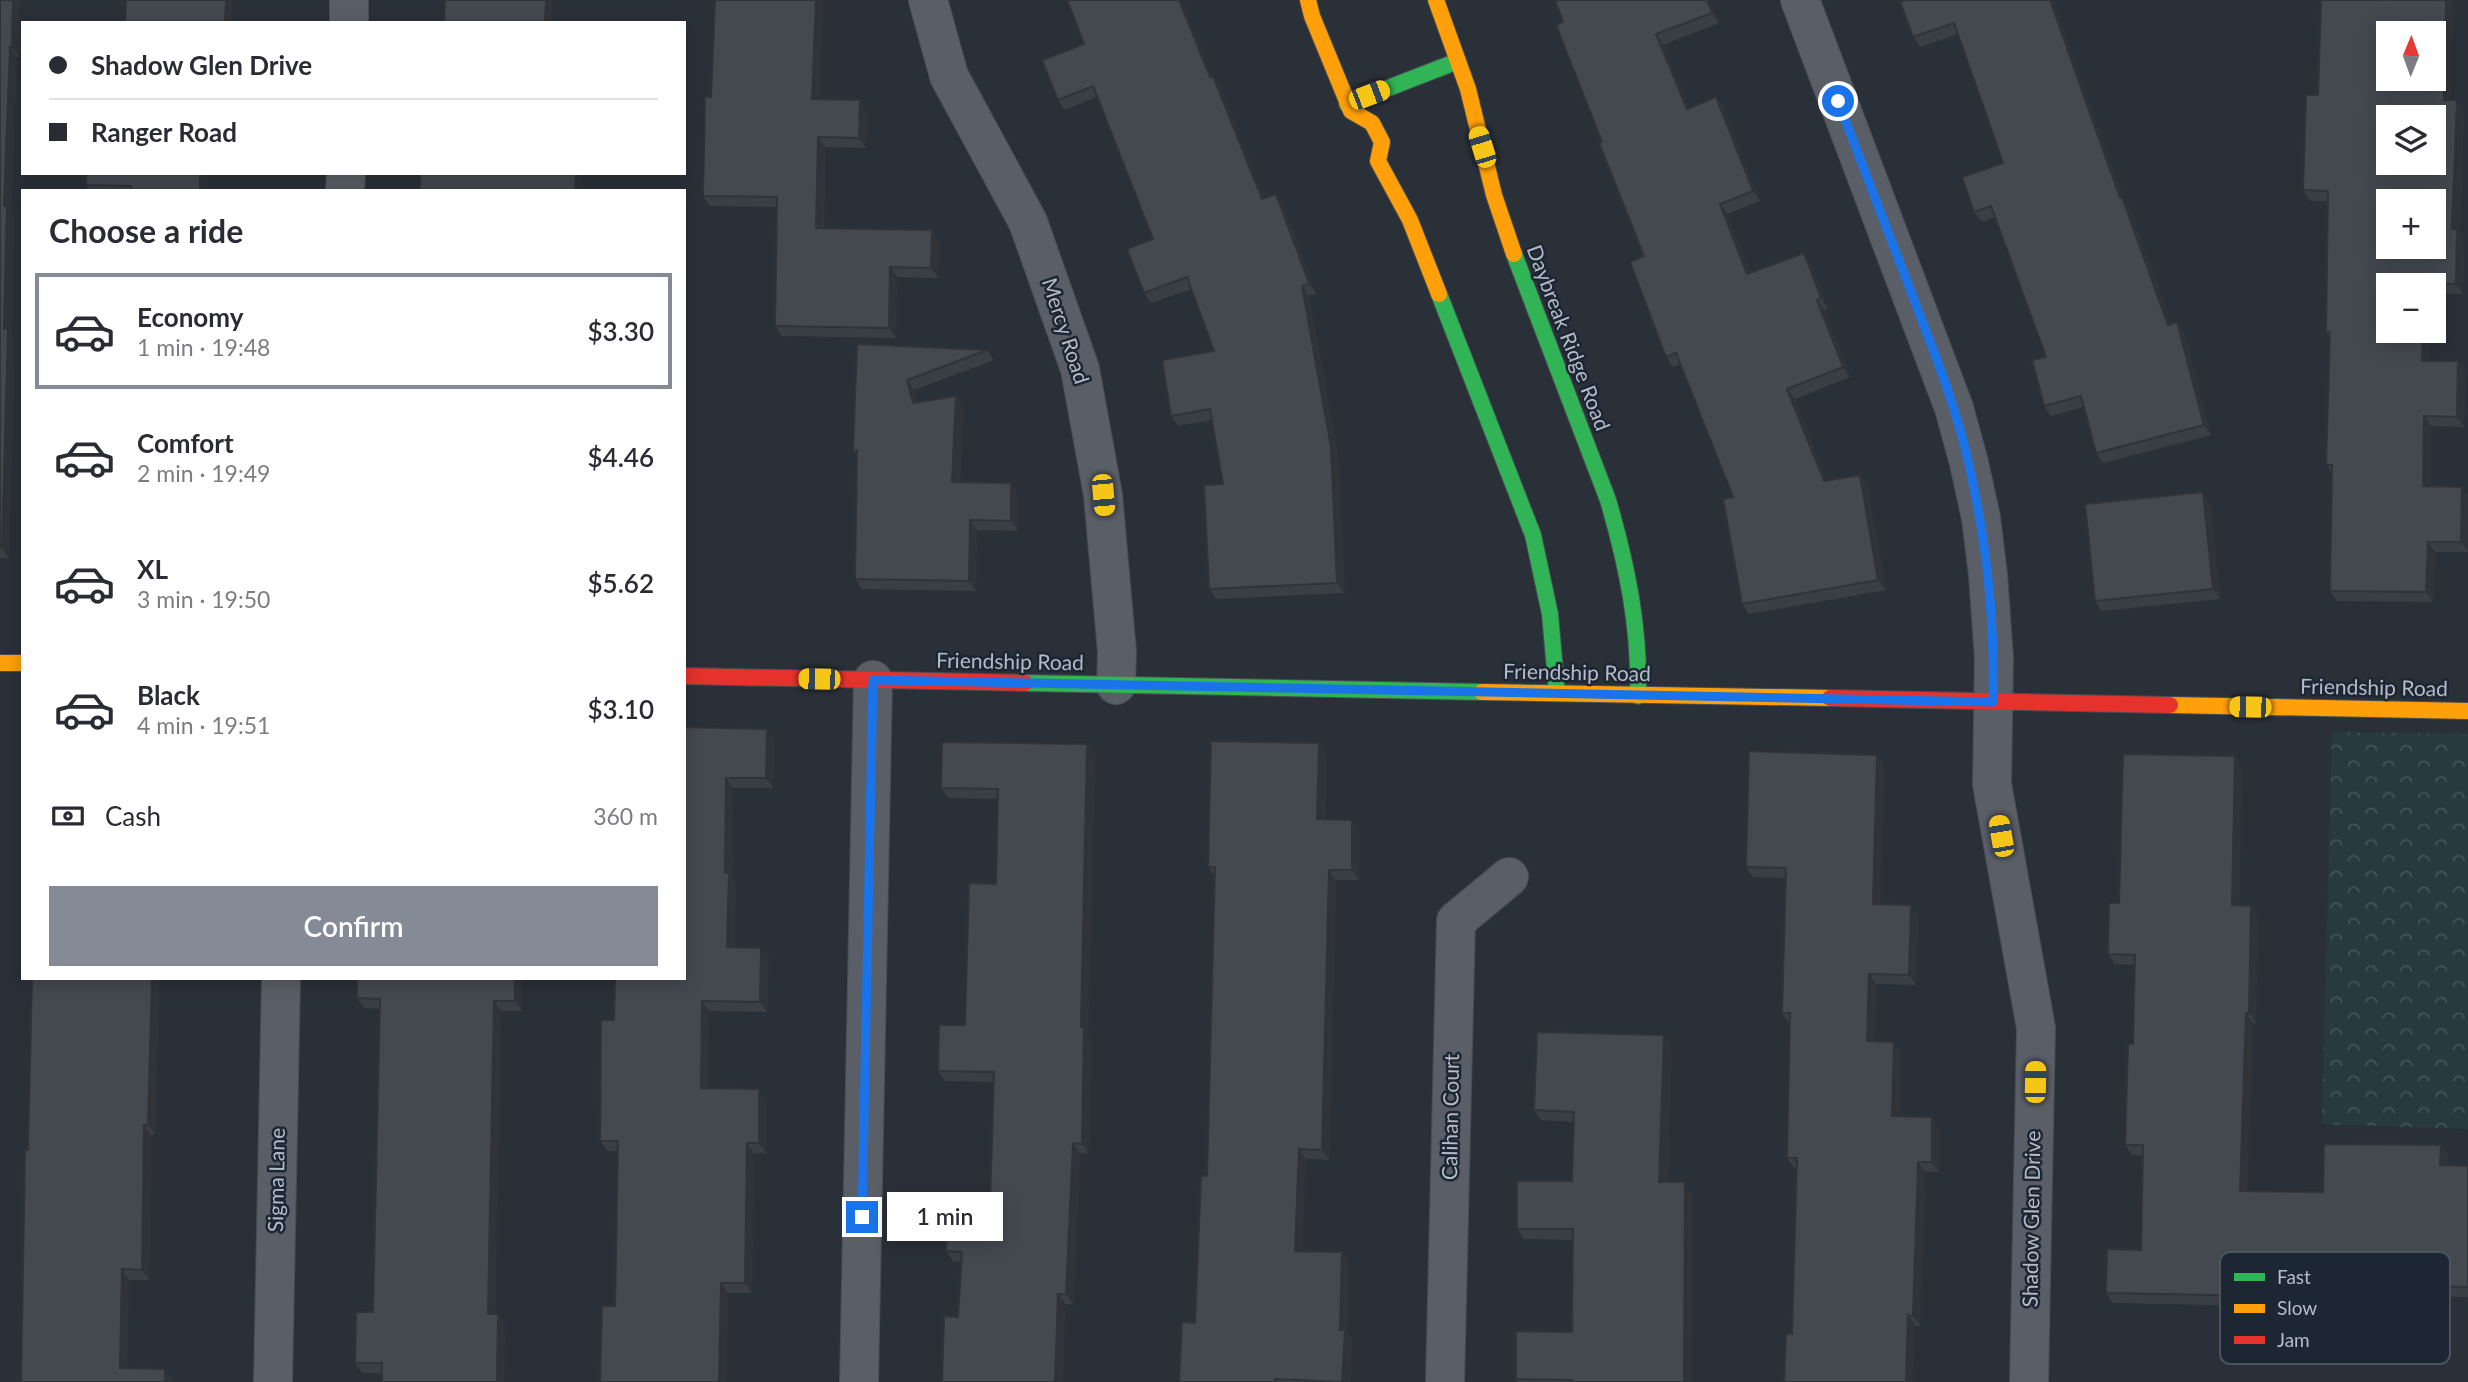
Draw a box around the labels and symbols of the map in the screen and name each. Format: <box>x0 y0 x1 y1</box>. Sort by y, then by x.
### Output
north arrow <box>2376 21 2446 91</box>
car <box>1346 78 1393 112</box>
route start <box>1822 85 1854 117</box>
car <box>1466 124 1499 170</box>
street label: Daybreak Ridge Road <box>1522 241 1616 434</box>
street label: Mercy Road <box>1038 274 1095 387</box>
car <box>1091 473 1116 517</box>
street label: Friendship Road <box>936 647 1084 674</box>
street label: Friendship Road <box>1503 658 1651 685</box>
car <box>798 668 841 690</box>
street label: Friendship Road <box>2300 673 2448 700</box>
car <box>2229 696 2272 718</box>
car <box>1988 813 2015 859</box>
street label: Calihan Court <box>1436 1053 1463 1180</box>
car <box>2025 1061 2046 1103</box>
street label: Sigma Lane <box>262 1128 289 1232</box>
street label: Shadow Glen Drive <box>2016 1130 2045 1308</box>
callout: 1 min <box>886 1192 1002 1242</box>
route end <box>846 1201 878 1233</box>
legend <box>2220 1252 2450 1364</box>
text: Fast <box>2277 1265 2311 1288</box>
text: Slow <box>2277 1296 2317 1319</box>
text: Jam <box>2277 1328 2310 1351</box>

